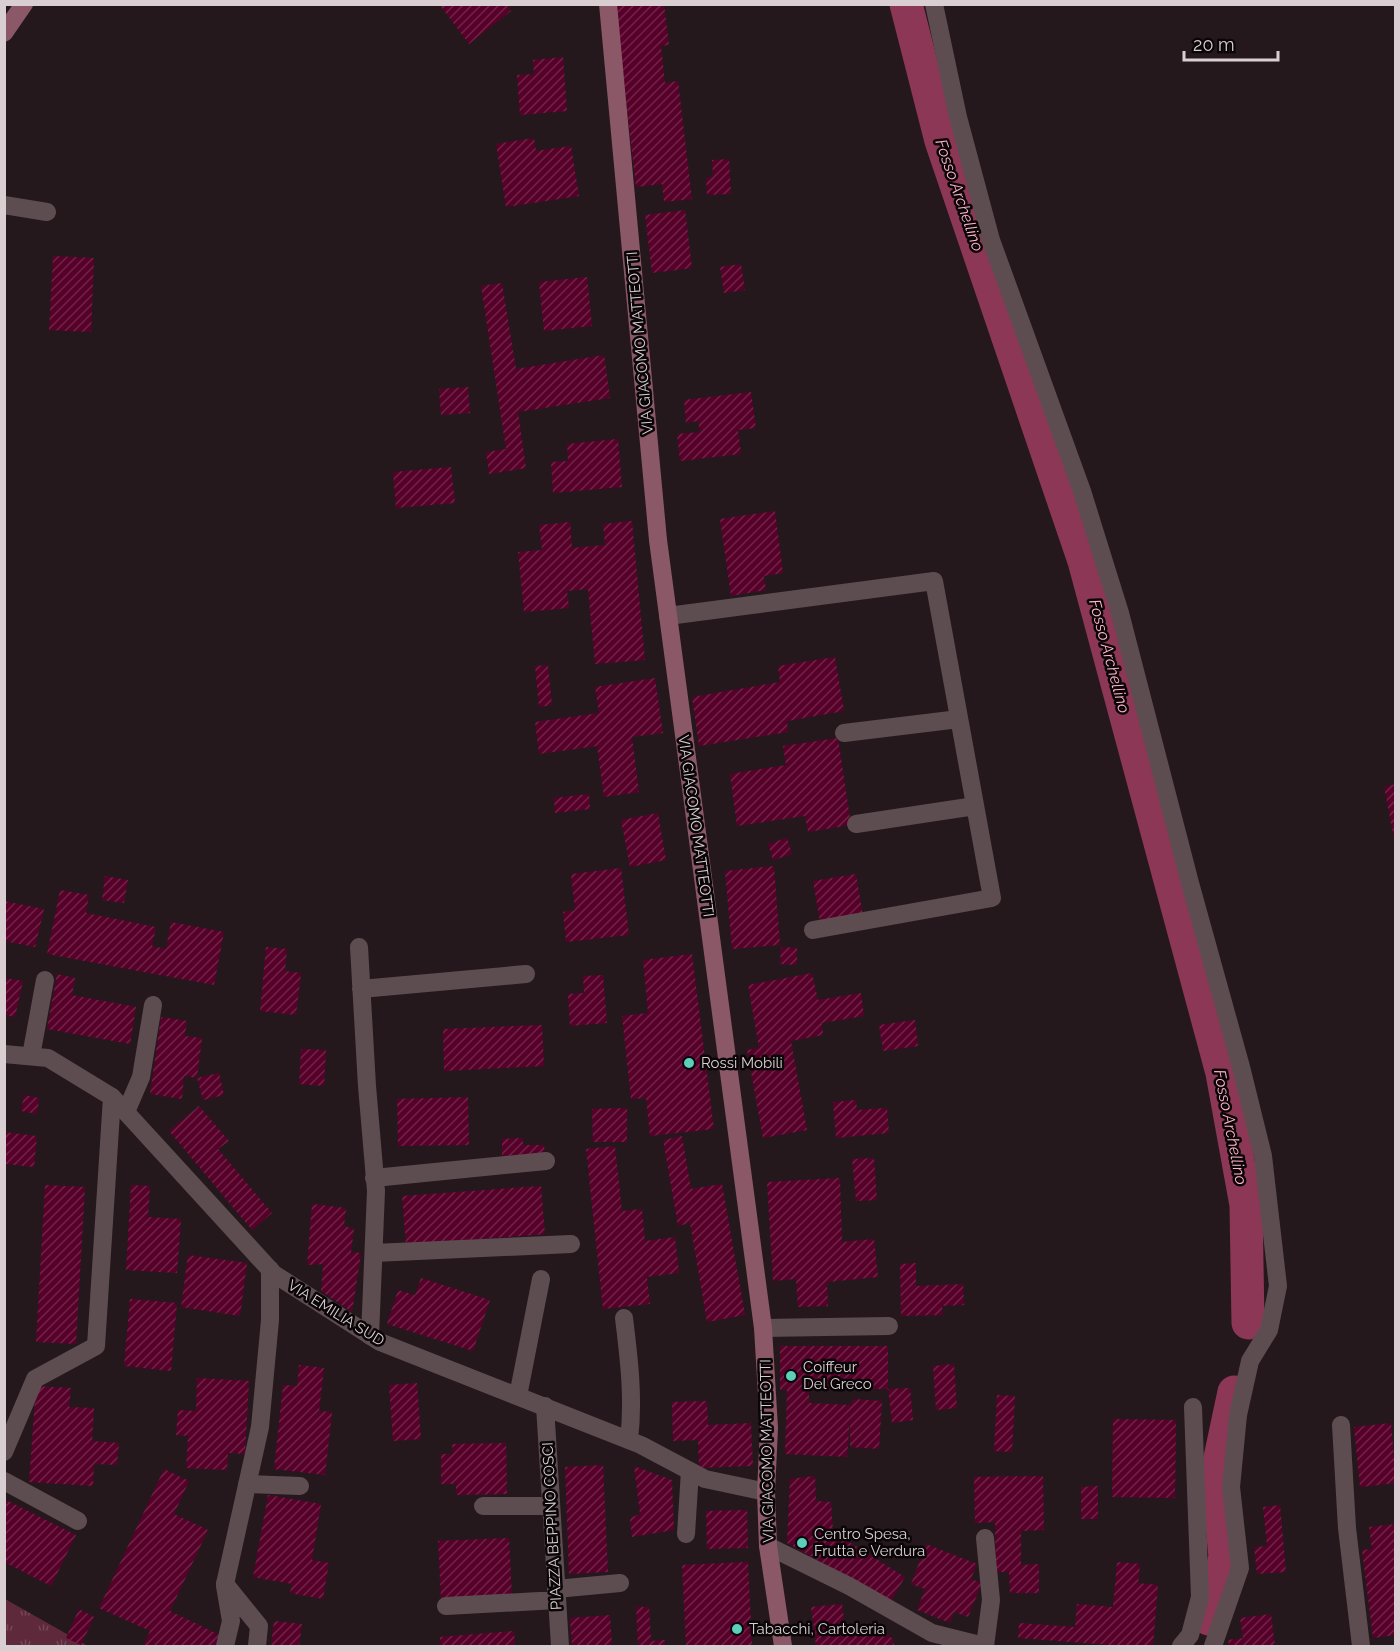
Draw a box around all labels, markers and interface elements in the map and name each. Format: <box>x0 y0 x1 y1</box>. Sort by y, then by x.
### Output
scale bar <box>1184 24 1278 62</box>
text: 20 m <box>1193 34 1235 55</box>
water label: Fosso Archellino <box>931 137 988 254</box>
street label: VIA GIACOMO MATTEOTTI <box>623 251 657 435</box>
water label: Fosso Archellino <box>1085 597 1134 715</box>
street label: VIA GIACOMO MATTEOTTI <box>674 734 718 918</box>
place label: Rossi Mobili <box>701 1054 783 1072</box>
marker: Rossi Mobili <box>682 1056 696 1070</box>
water label: Fosso Archellino <box>1210 1068 1251 1186</box>
street label: VIA EMILIA SUD <box>284 1276 388 1350</box>
place label: Coiffeur Del Greco <box>803 1358 872 1393</box>
street label: VIA GIACOMO MATTEOTTI <box>756 1359 778 1543</box>
marker: Coiffeur Del Greco <box>784 1369 798 1383</box>
street label: PIAZZA BEPPINO COSCI <box>539 1441 565 1611</box>
place label: Centro Spesa, Frutta e Verdura <box>814 1525 925 1560</box>
marker: Centro Spesa, Frutta e Verdura <box>795 1536 809 1550</box>
place label: Tabacchi, Cartoleria <box>749 1620 885 1638</box>
marker: Tabacchi, Cartoleria <box>730 1622 744 1636</box>

